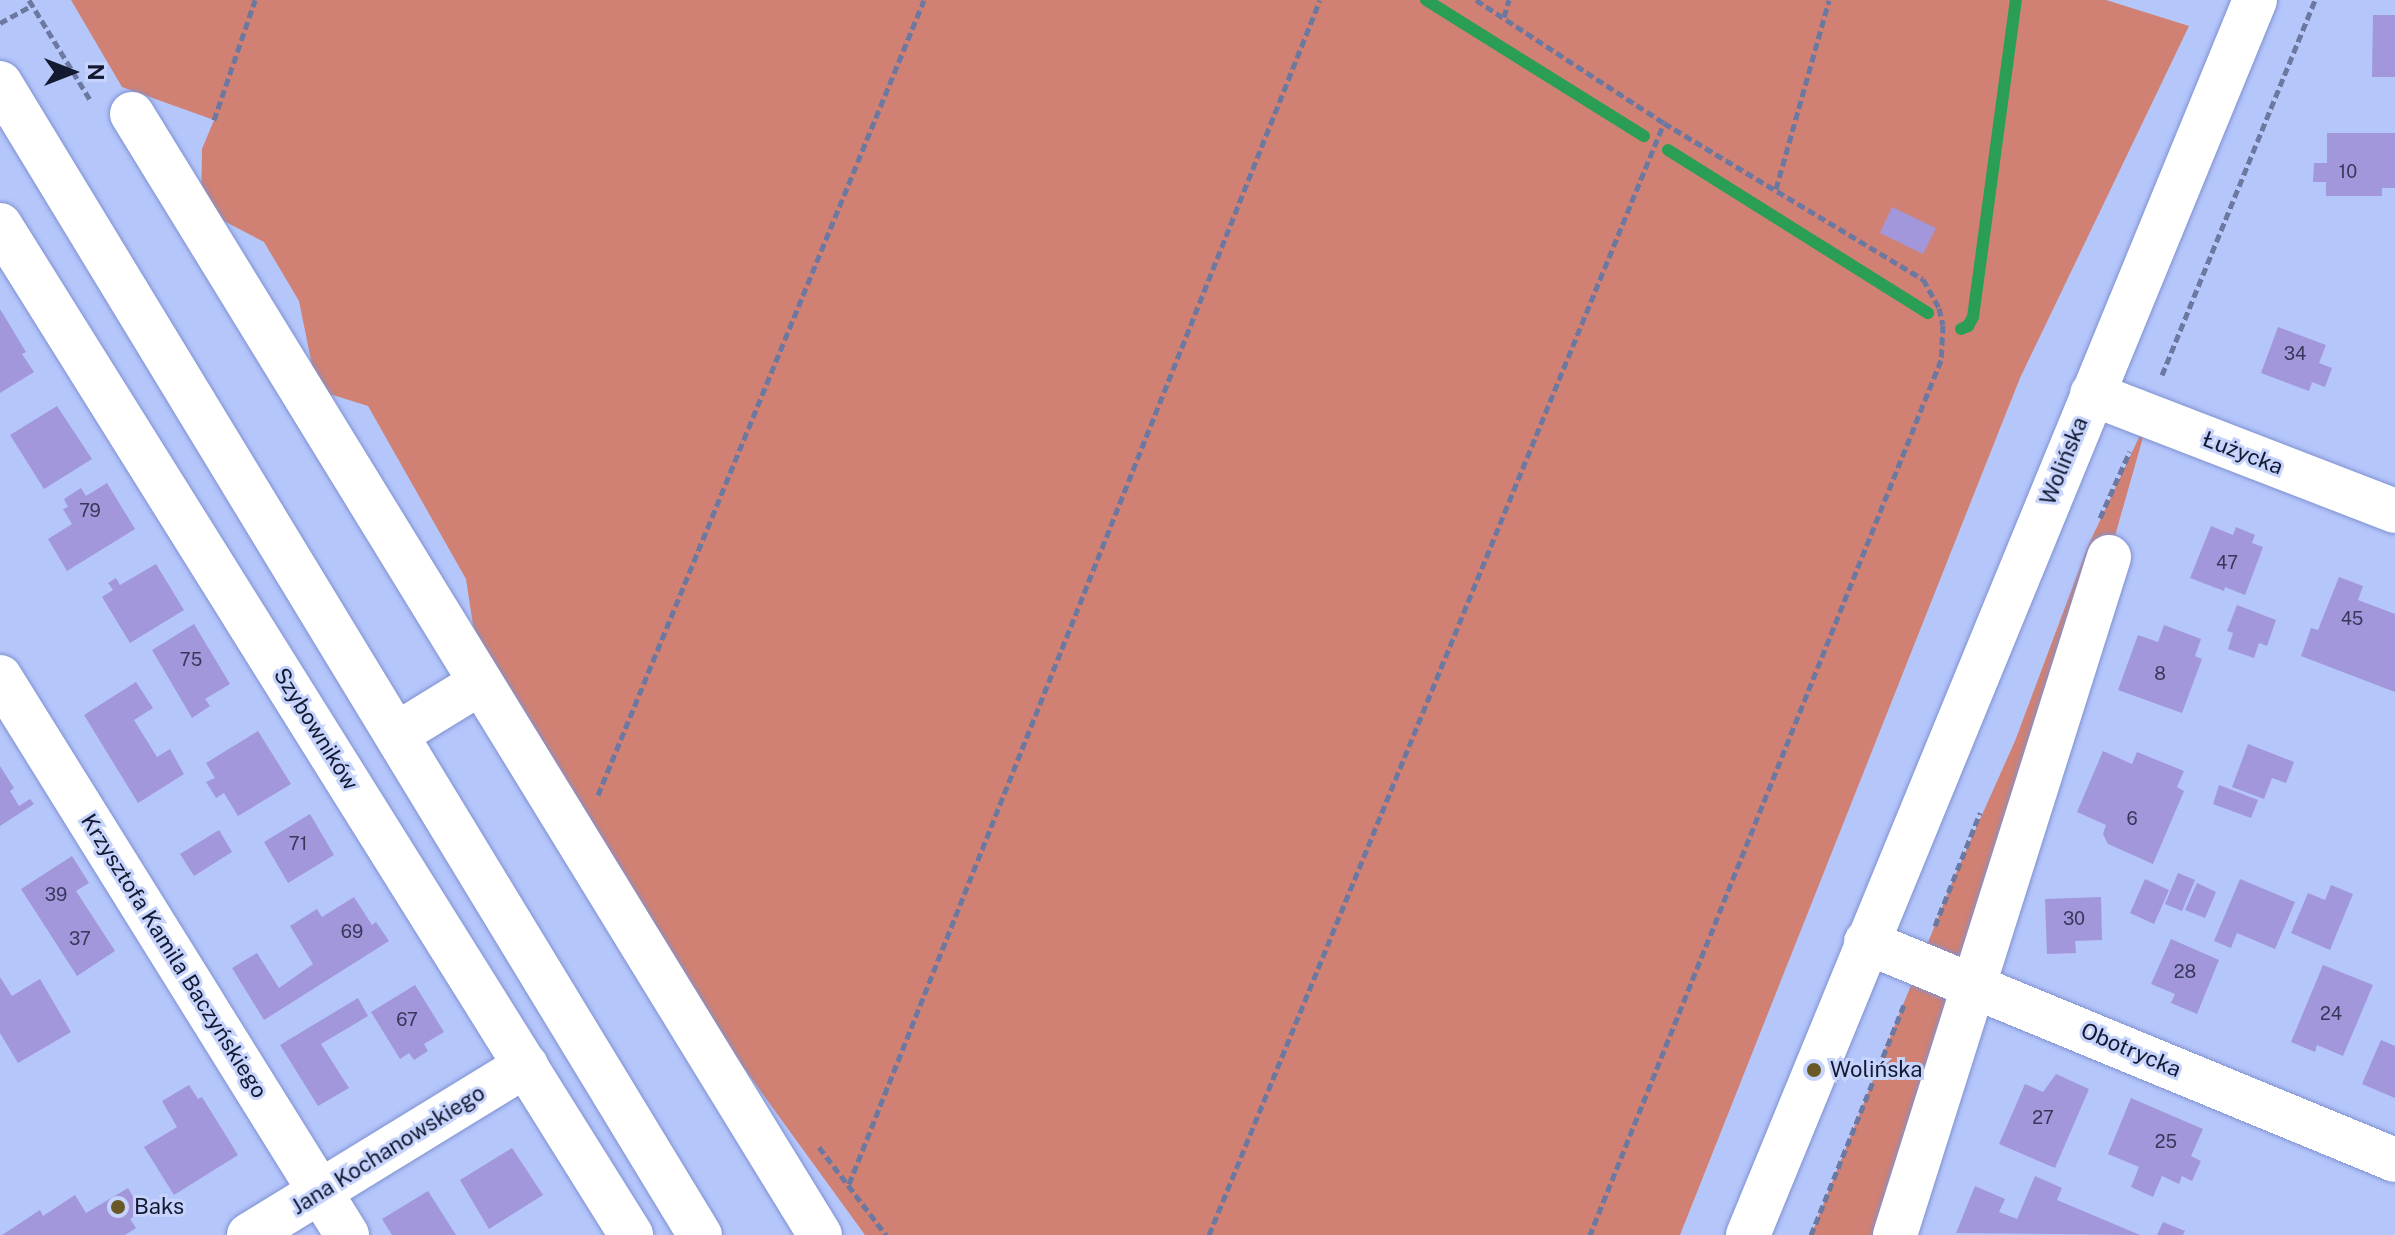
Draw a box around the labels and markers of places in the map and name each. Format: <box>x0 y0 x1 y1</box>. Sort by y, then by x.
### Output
place label: Wolińska <box>1830 1057 1923 1083</box>
marker: Wolińska <box>1805 1061 1823 1079</box>
place label: Baks <box>134 1194 184 1220</box>
marker: Baks <box>109 1198 127 1216</box>

